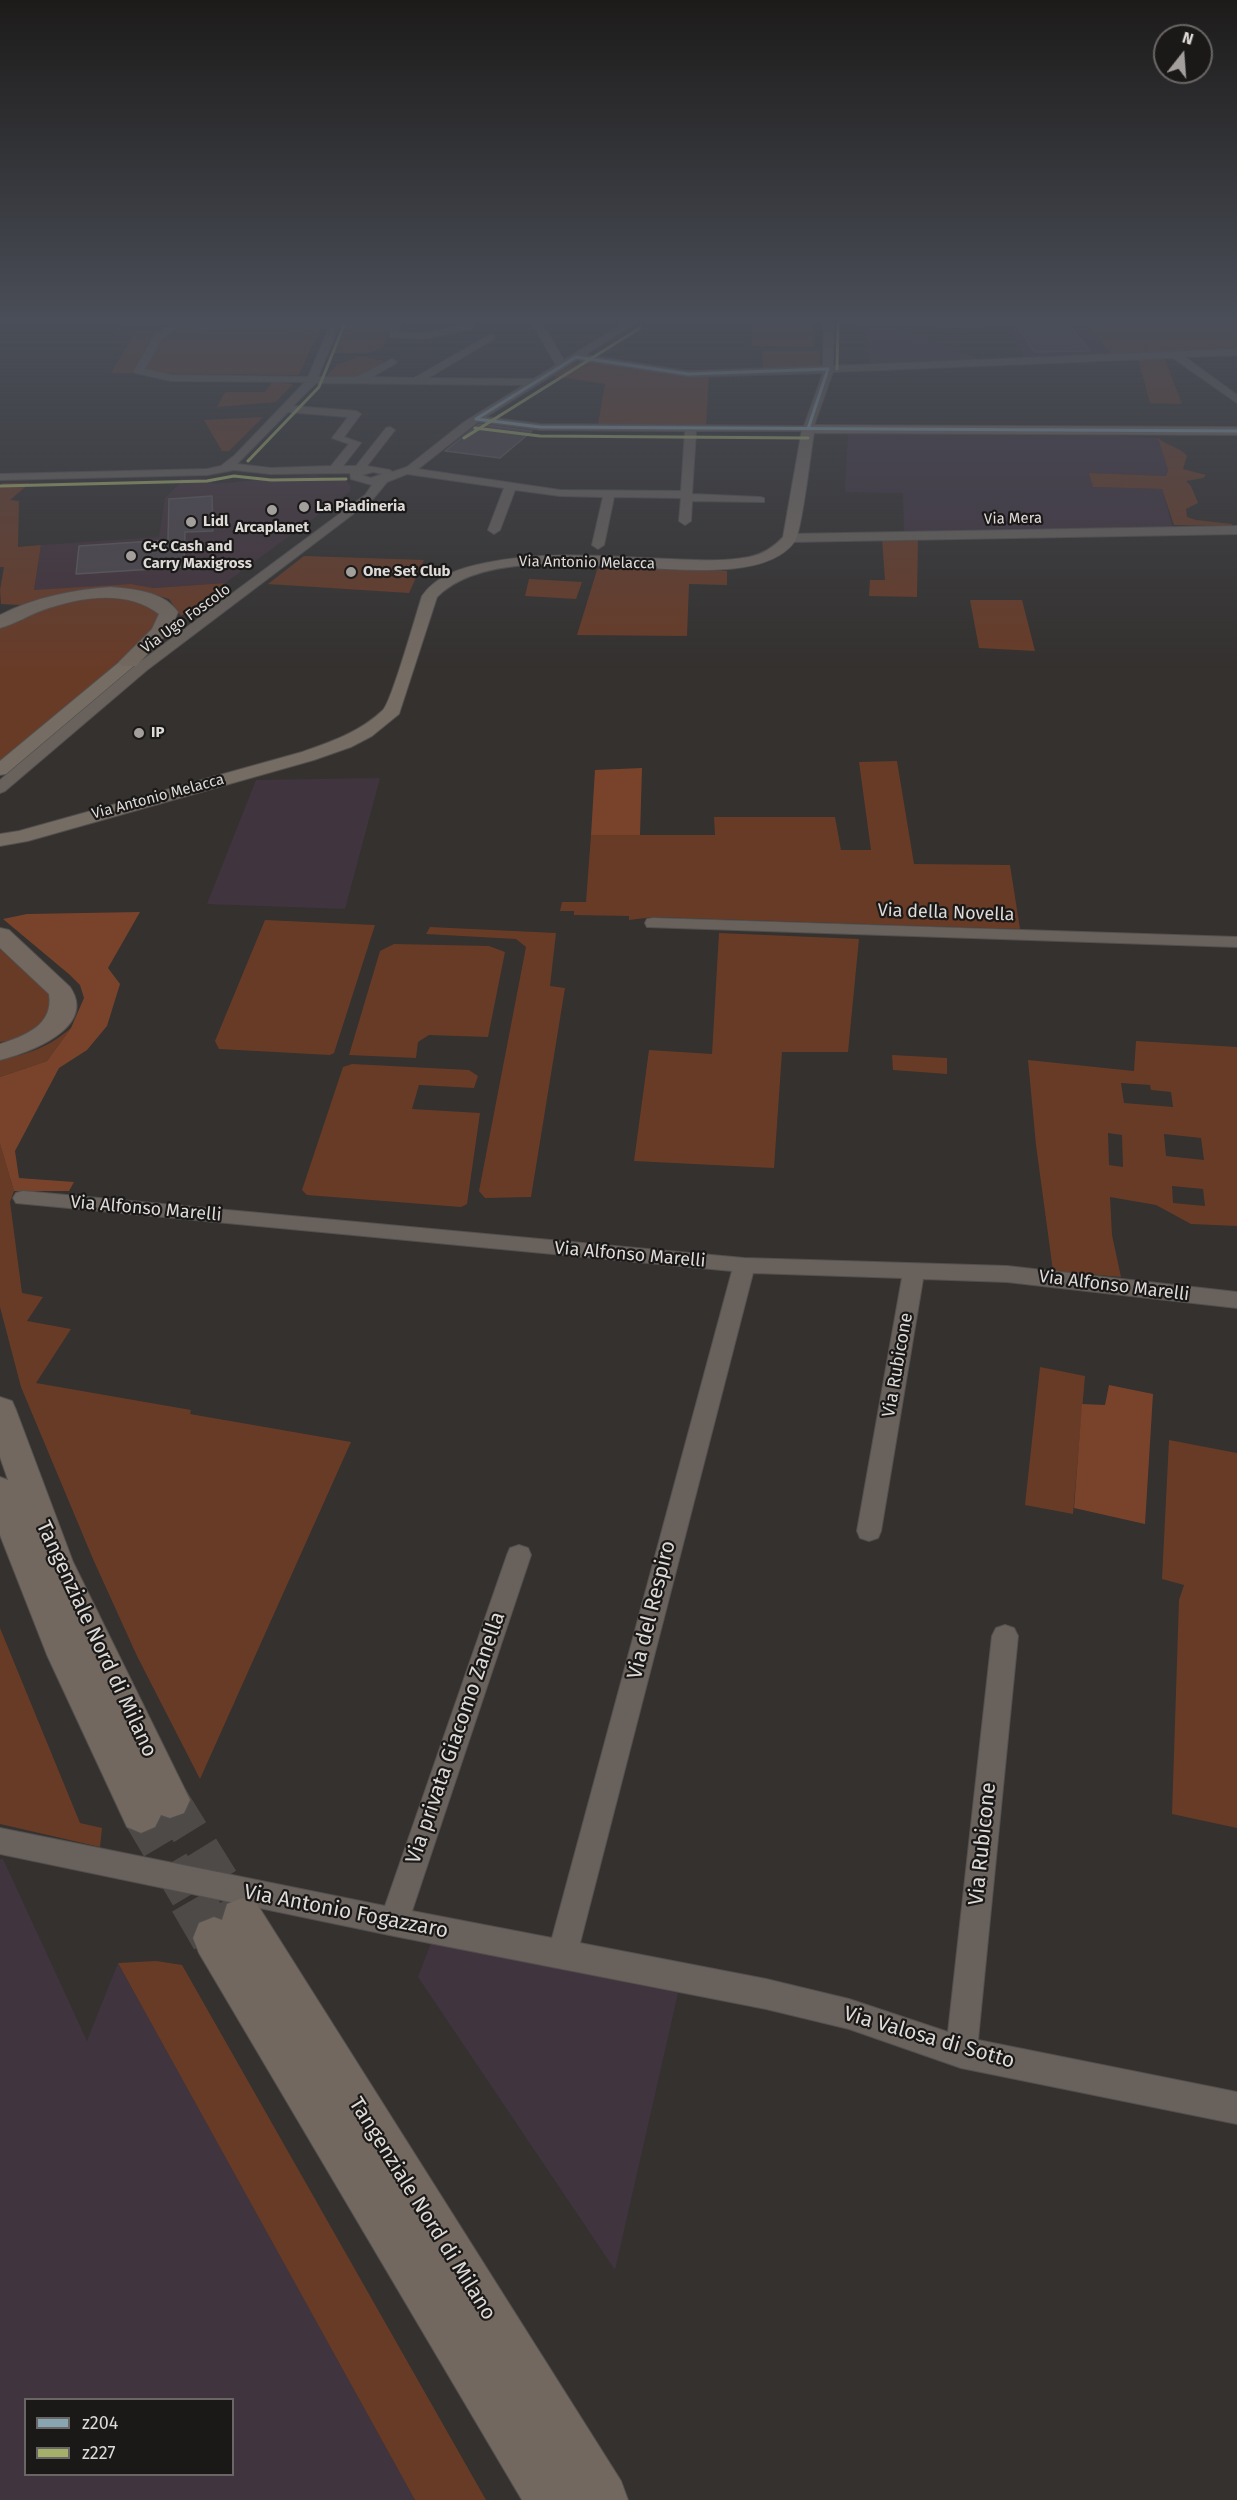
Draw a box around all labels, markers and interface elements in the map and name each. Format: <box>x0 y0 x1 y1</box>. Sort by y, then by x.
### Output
north arrow <box>1153 24 1213 84</box>
text: N <box>1180 28 1196 49</box>
place label: La Piadineria <box>316 498 405 516</box>
marker: La Piadineria <box>297 500 311 514</box>
marker: Arcaplanet <box>265 503 279 517</box>
street label: Via Mera <box>984 509 1042 529</box>
place label: Lidl <box>203 513 228 531</box>
marker: Lidl <box>184 515 198 529</box>
place label: Arcaplanet <box>235 519 309 537</box>
place label: C+C Cash and Carry Maxigross <box>143 538 252 573</box>
marker: C+C Cash and Carry Maxigross <box>124 549 138 563</box>
street label: Via Antonio Melacca <box>519 553 655 573</box>
place label: One Set Club <box>363 563 451 581</box>
marker: One Set Club <box>344 565 358 579</box>
street label: Via Ugo Foscolo <box>138 580 234 658</box>
place label: IP <box>151 724 164 742</box>
marker: IP <box>132 726 146 740</box>
street label: Via Antonio Melacca <box>90 771 226 823</box>
street label: Via della Novella <box>877 900 1015 926</box>
street label: Via Alfonso Marelli <box>70 1192 222 1226</box>
street label: Via Alfonso Marelli <box>554 1238 706 1272</box>
street label: Via Alfonso Marelli <box>1038 1266 1190 1306</box>
street label: Via Rubicone <box>878 1311 918 1419</box>
street label: Tangenziale Nord di Milano <box>30 1517 162 1761</box>
street label: Via del Respiro <box>623 1538 681 1682</box>
street label: Via privata Giacomo Zanella <box>401 1609 511 1867</box>
street label: Via Rubicone <box>964 1781 1002 1907</box>
street label: Via Antonio Fogazzaro <box>242 1880 450 1944</box>
street label: Via Valosa di Sotto <box>841 2002 1017 2074</box>
street label: Tangenziale Nord di Milano <box>343 2093 501 2325</box>
legend <box>24 2398 234 2476</box>
text: z204 <box>82 2412 118 2434</box>
text: z227 <box>82 2442 116 2464</box>

